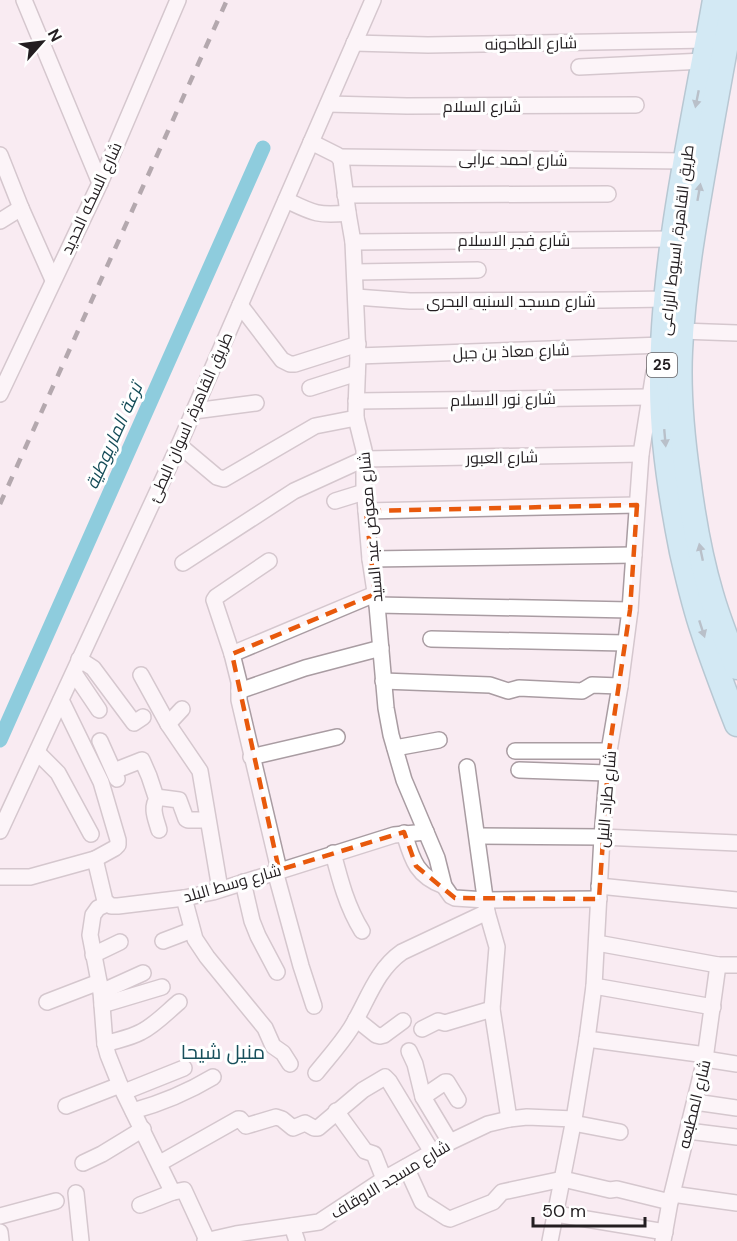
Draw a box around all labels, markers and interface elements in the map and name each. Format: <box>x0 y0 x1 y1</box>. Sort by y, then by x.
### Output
north arrow <box>12 12 72 72</box>
text: N <box>43 25 67 45</box>
street label: شارع الطاحونه <box>485 32 577 56</box>
one-way arrow <box>692 90 701 109</box>
street label: شارع السلام <box>443 96 521 118</box>
street label: شارع السكه الحديد <box>56 139 128 258</box>
street label: طريق القاهرة, اسيوط الزراعى <box>654 143 699 337</box>
street label: شارع احمد عرابى <box>458 148 568 172</box>
one-way arrow <box>695 182 704 201</box>
street label: شارع فجر الاسلام <box>458 230 570 252</box>
street label: شارع مسجد السنيه البحرى <box>426 291 596 313</box>
street label: طريق القاهرة, اسوان البطئ <box>143 329 237 506</box>
street label: شارع معاذ بن جبل <box>452 339 570 365</box>
road number: 25 <box>647 353 677 377</box>
water label: ترعة الماريوطية <box>80 376 149 493</box>
street label: شارع نور الاسلام <box>450 388 556 412</box>
one-way arrow <box>660 429 670 448</box>
street label: شارع العبور <box>465 446 538 470</box>
street label: شارع معوض عبد السيد <box>353 451 389 603</box>
one-way arrow <box>696 542 705 561</box>
one-way arrow <box>698 620 707 638</box>
street label: شارع طراد النيل <box>592 750 622 849</box>
street label: شارع وسط البلد <box>181 859 284 908</box>
district label: منيل شيحا <box>181 1039 265 1065</box>
street label: شارع المطبعه <box>673 1057 717 1151</box>
street label: شارع مسجد الاوقاف <box>327 1135 454 1224</box>
scale bar <box>533 1190 646 1228</box>
text: 50 m <box>542 1199 586 1223</box>

